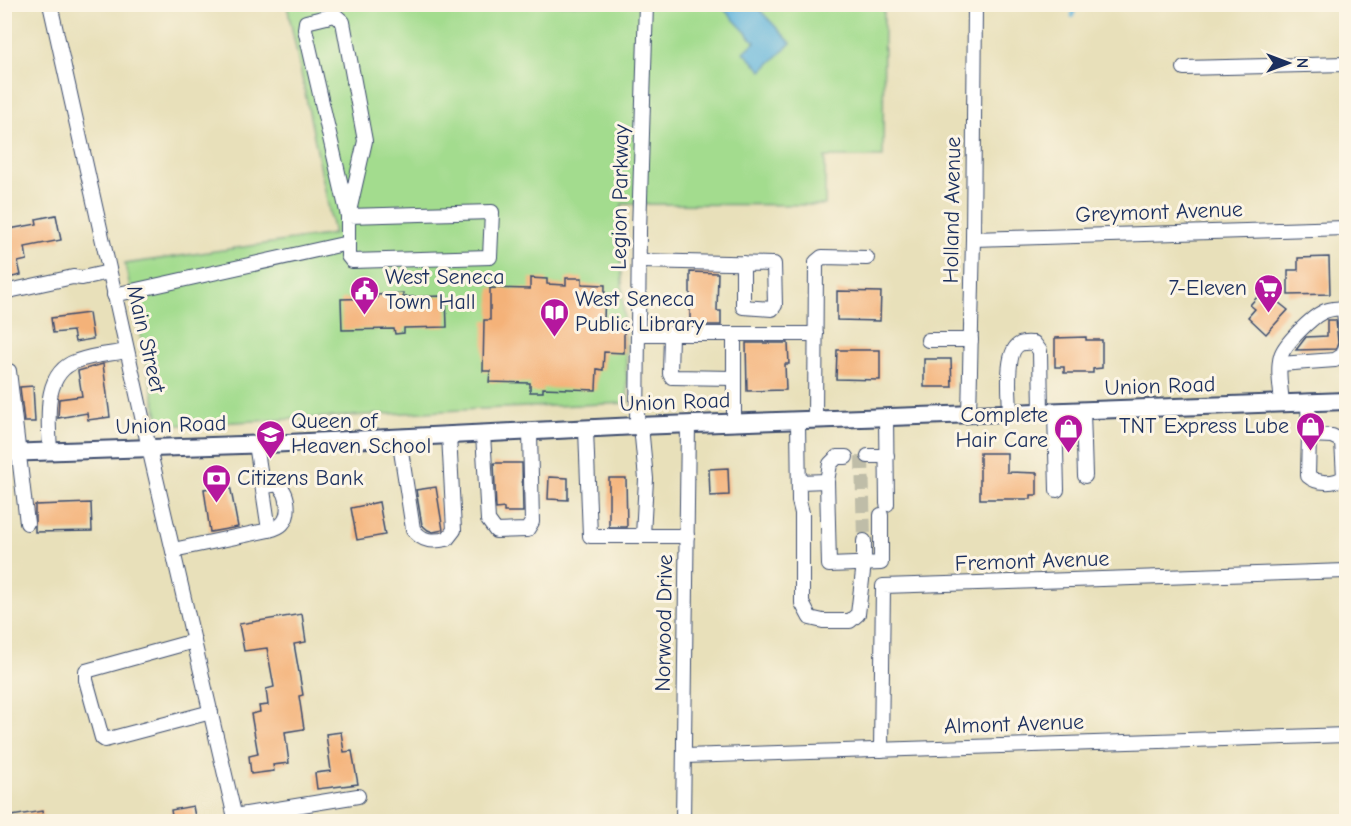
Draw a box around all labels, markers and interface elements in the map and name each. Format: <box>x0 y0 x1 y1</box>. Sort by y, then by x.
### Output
north arrow <box>1258 33 1318 93</box>
text: N <box>1293 58 1311 68</box>
street label: Legion Parkway <box>606 124 634 270</box>
street label: Holland Avenue <box>938 136 966 284</box>
street label: Greymont Avenue <box>1075 196 1243 228</box>
place label: West Seneca Town Hall <box>385 264 505 315</box>
supermarket icon: 7-Eleven <box>1252 272 1284 314</box>
public building icon: West Seneca Town Hall <box>348 274 380 316</box>
place label: 7-Eleven <box>1168 275 1247 301</box>
street label: Main Street <box>121 283 171 396</box>
place label: West Seneca Public Library <box>575 286 704 337</box>
library icon: West Seneca Public Library <box>538 296 570 338</box>
street label: Union Road <box>1104 371 1216 401</box>
street label: Union Road <box>619 387 731 417</box>
place label: Complete Hair Care <box>955 402 1048 453</box>
place label: Queen of Heaven School <box>291 408 431 459</box>
street label: Union Road <box>115 410 227 440</box>
shop icon: TNT Express Lube <box>1294 410 1326 452</box>
shop icon: Complete Hair Care <box>1053 412 1085 454</box>
place label: TNT Express Lube <box>1119 413 1289 439</box>
school or university icon: Queen of Heaven School <box>254 418 286 460</box>
bank icon: Citizens Bank <box>200 462 232 504</box>
place label: Citizens Bank <box>237 465 364 491</box>
street label: Fremont Avenue <box>954 545 1110 577</box>
street label: Norwood Drive <box>650 554 678 692</box>
street label: Almont Avenue <box>943 709 1085 739</box>

